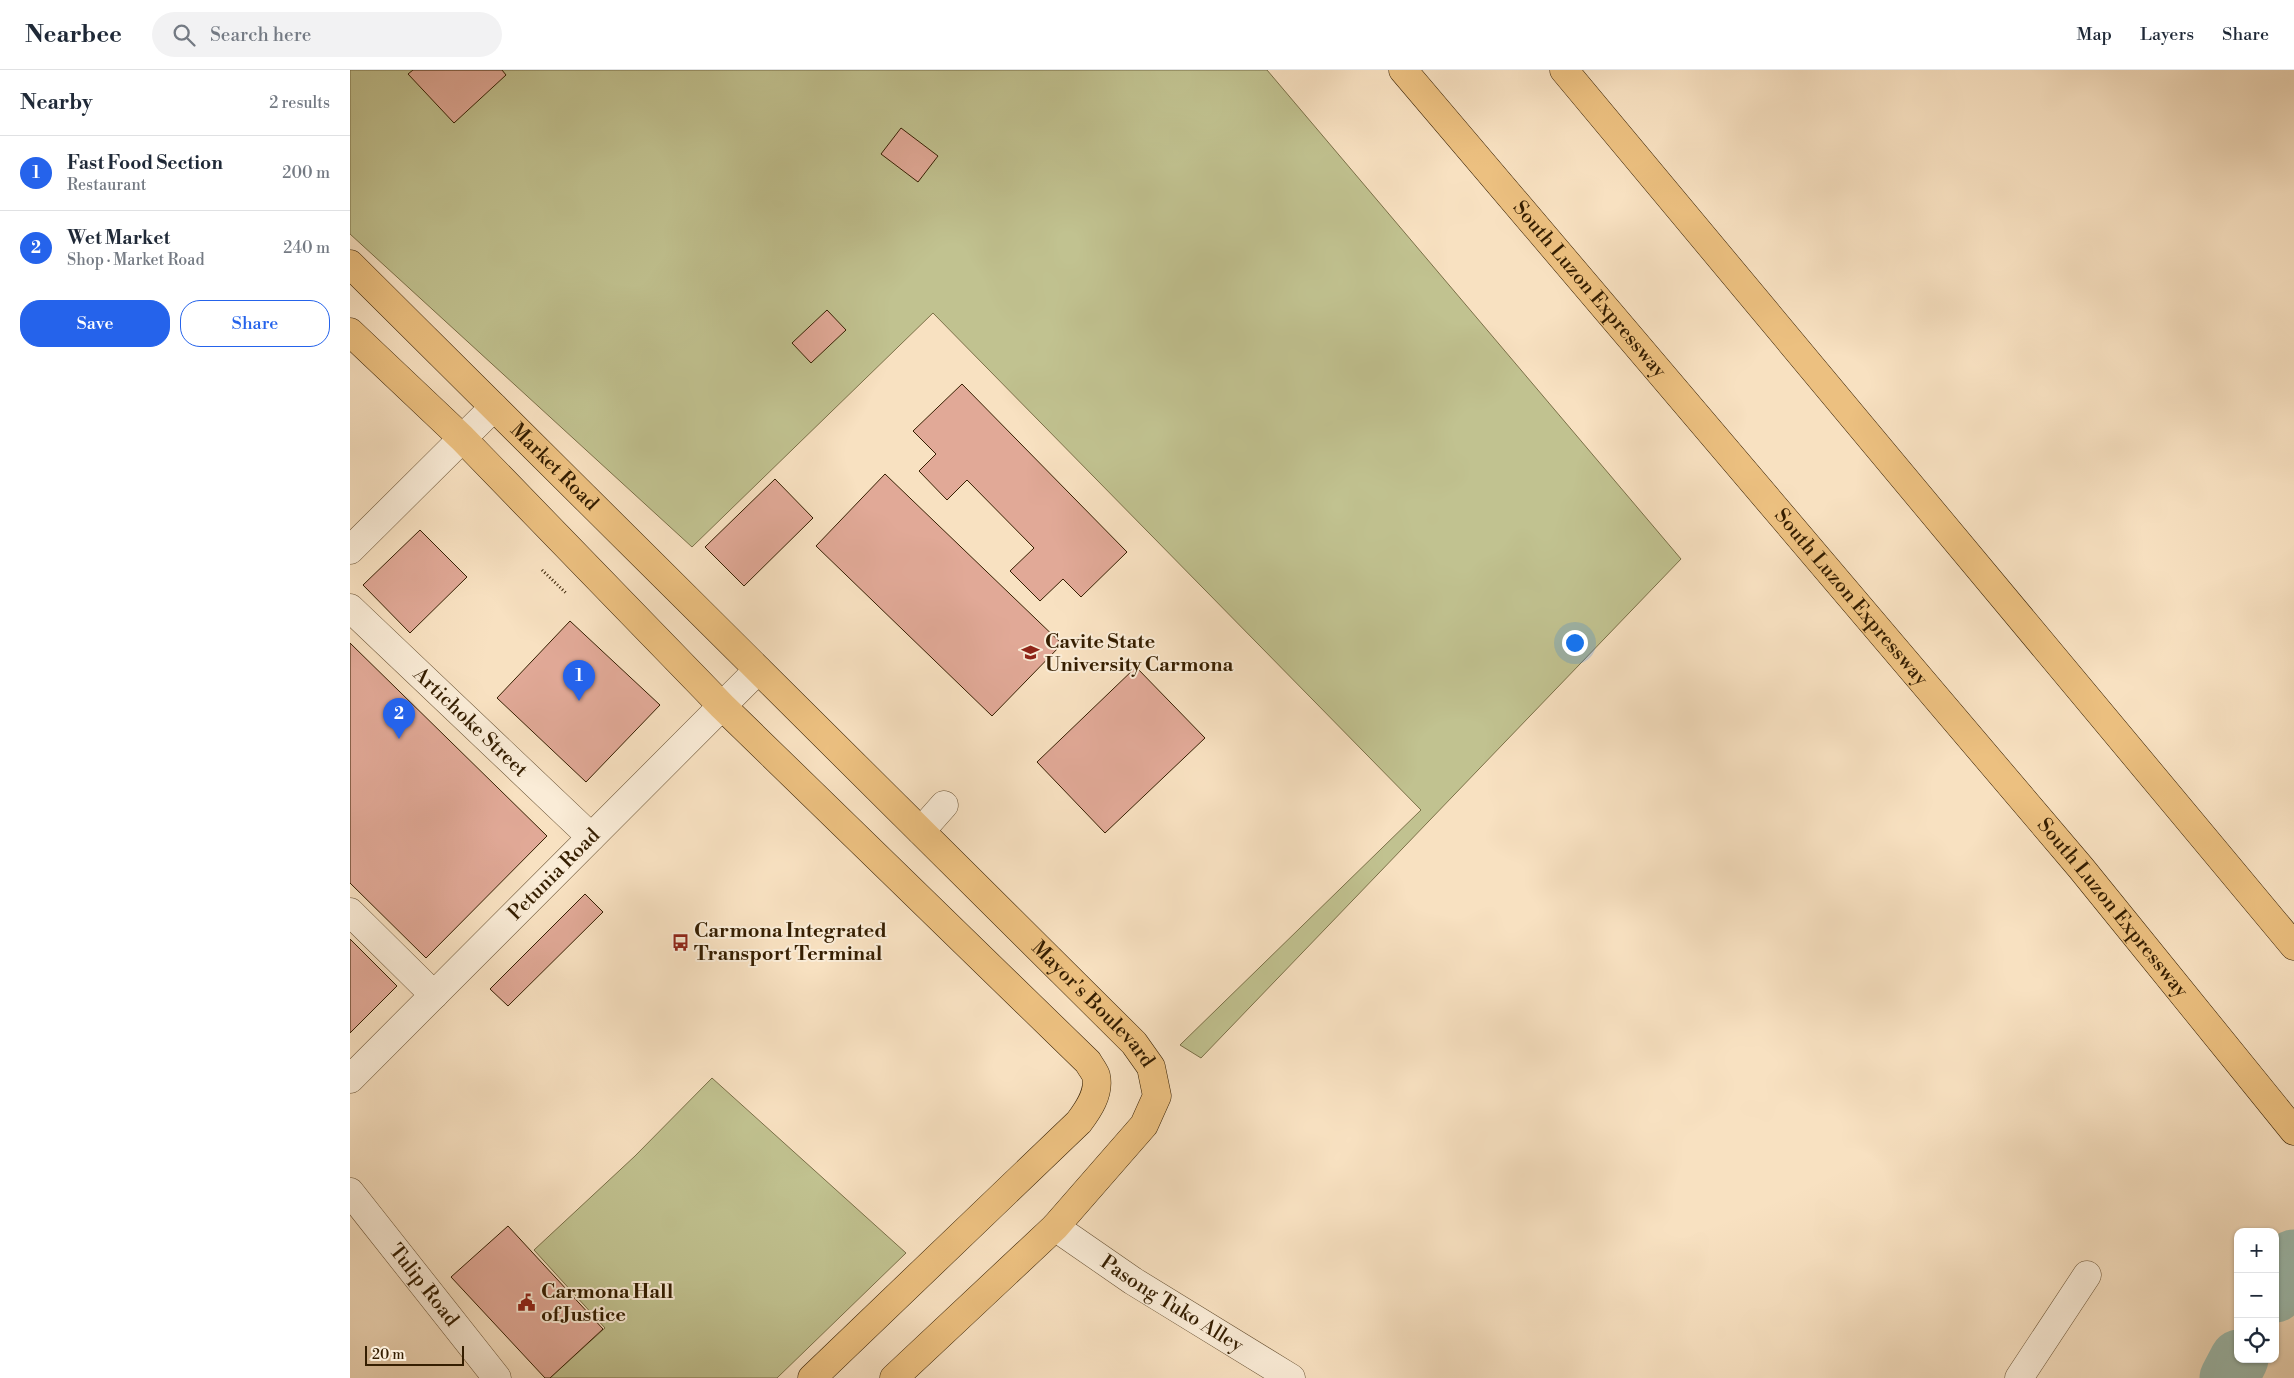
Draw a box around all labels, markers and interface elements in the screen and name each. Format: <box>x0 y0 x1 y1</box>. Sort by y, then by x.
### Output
search box <box>152 12 502 57</box>
text: Nearbee <box>25 20 122 50</box>
icon: search <box>170 21 198 49</box>
text: Search here <box>210 23 311 47</box>
text: Map <box>2077 23 2112 46</box>
text: Layers <box>2140 23 2194 46</box>
text: Share <box>2222 23 2269 46</box>
text: Nearby <box>20 90 93 116</box>
text: 2 results <box>269 93 330 113</box>
text: Fast Food Section <box>67 151 223 175</box>
text: 1 <box>32 163 40 183</box>
text: 200 m <box>282 163 330 183</box>
text: Restaurant <box>67 175 146 195</box>
street label: South Luzon Expressway <box>1507 196 1672 383</box>
text: Wet Market <box>67 226 170 250</box>
text: 2 <box>31 238 41 258</box>
text: 240 m <box>283 238 330 258</box>
text: Shop · Market Road <box>67 250 205 270</box>
button: Save <box>20 300 170 347</box>
button: Share <box>180 300 330 347</box>
street label: Market Road <box>505 418 604 517</box>
street label: South Luzon Expressway <box>1769 504 1934 691</box>
place label: Cavite State University Carmona <box>1045 630 1234 678</box>
your location <box>1562 630 1588 656</box>
school or university icon: Cavite State University Carmona <box>1021 643 1041 663</box>
pin: 1 <box>563 660 595 701</box>
street label: Artichoke Street <box>407 661 533 783</box>
pin: 2 <box>383 698 415 739</box>
street label: South Luzon Expressway <box>2032 813 2194 1003</box>
street label: Petunia Road <box>503 823 606 926</box>
place label: Carmona Integrated Transport Terminal <box>694 919 887 967</box>
bus stop icon: Carmona Integrated Transport Terminal <box>670 933 690 953</box>
street label: Mayor's Boulevard <box>1026 936 1160 1073</box>
map controls <box>2234 1228 2279 1363</box>
button: + <box>2234 1228 2279 1273</box>
street label: Tulip Road <box>383 1239 465 1332</box>
street label: Pasong Tuko Alley <box>1096 1250 1248 1358</box>
button: − <box>2234 1273 2279 1318</box>
place label: Carmona Hall of Justice <box>541 1280 674 1328</box>
public building icon: Carmona Hall of Justice <box>517 1293 537 1313</box>
button: locate <box>2234 1318 2279 1363</box>
scale bar <box>365 1343 464 1366</box>
text: 20 m <box>372 1346 404 1364</box>

